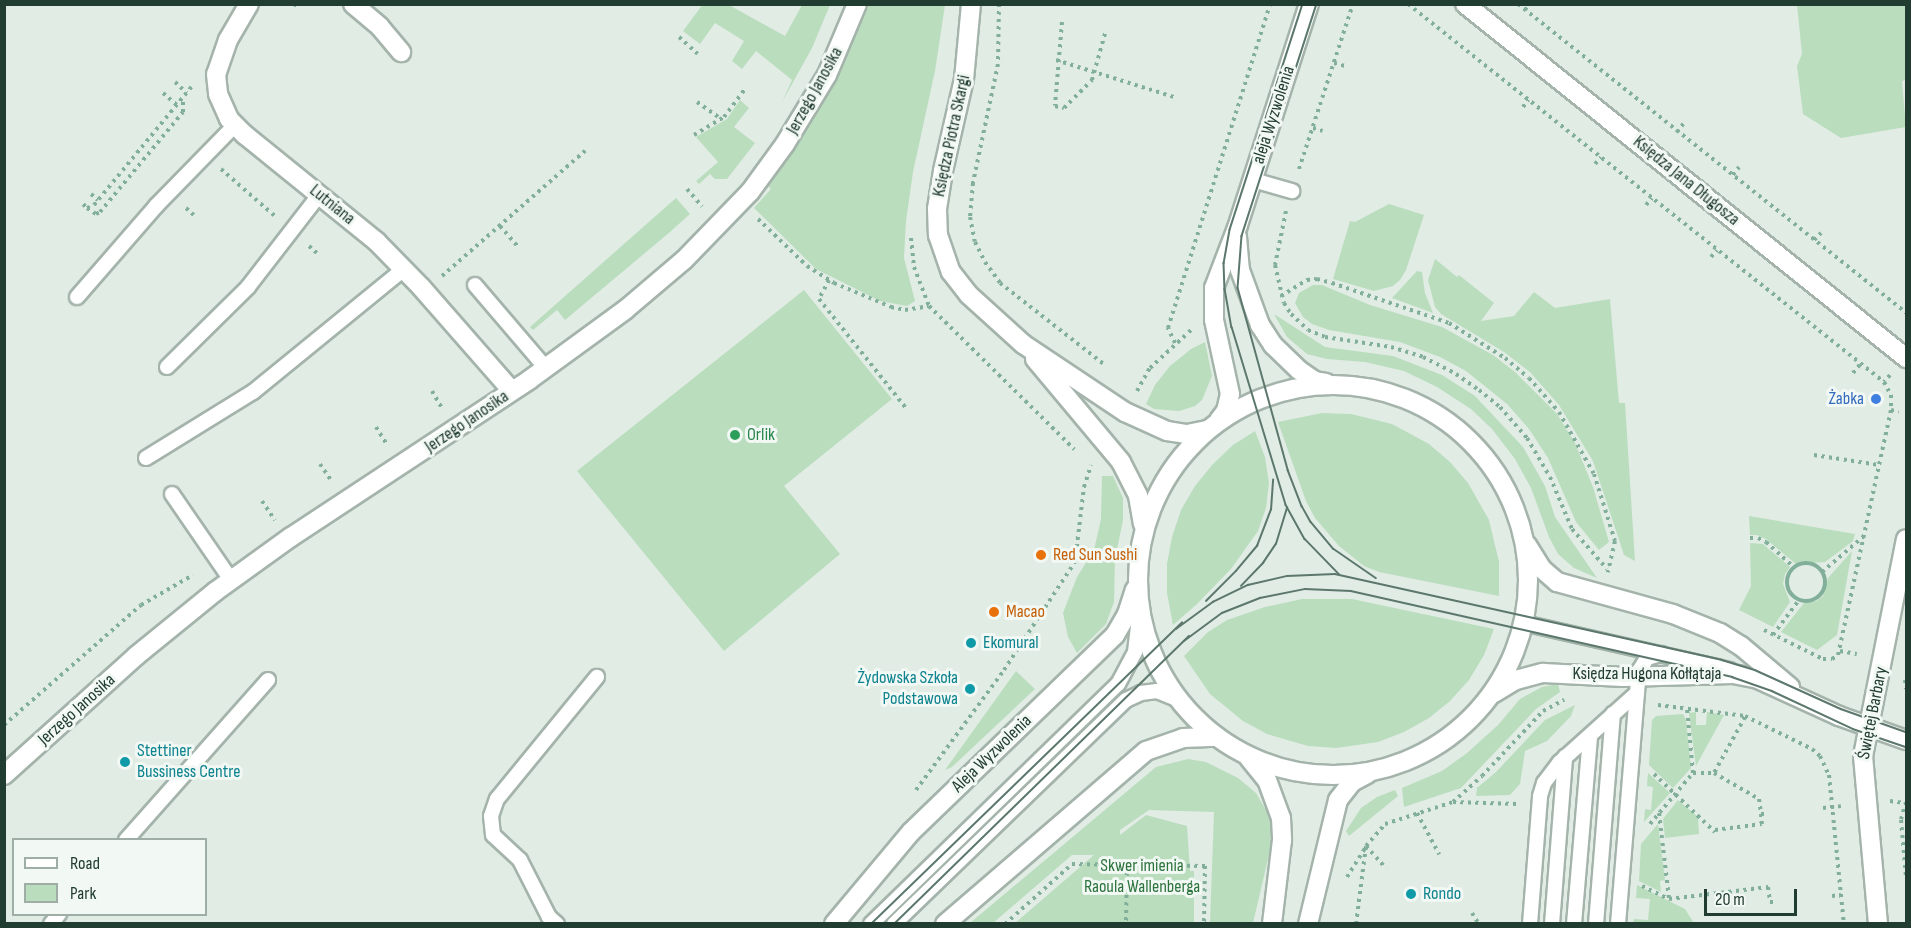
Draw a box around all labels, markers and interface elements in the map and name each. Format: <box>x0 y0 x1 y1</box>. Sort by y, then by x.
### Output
street label: Jerzego Janosika <box>782 44 848 138</box>
street label: aleja Wyzwolenia <box>1248 63 1300 167</box>
street label: Księdza Piotra Skargi <box>929 73 975 199</box>
street label: Księdza Jana Długosza <box>1628 131 1744 231</box>
street label: Lutniana <box>305 180 359 230</box>
street label: Jerzego Janosika <box>421 386 513 458</box>
place label: Żabka <box>1829 388 1864 410</box>
marker: Żabka <box>1869 392 1883 406</box>
place label: Orlik <box>747 424 775 446</box>
marker: Orlik <box>728 428 742 442</box>
place label: Red Sun Sushi <box>1053 544 1137 566</box>
marker: Red Sun Sushi <box>1034 548 1048 562</box>
place label: Macao <box>1006 601 1045 623</box>
marker: Macao <box>987 605 1001 619</box>
place label: Ekomural <box>983 632 1039 654</box>
marker: Ekomural <box>964 636 978 650</box>
street label: Księdza Hugona Kołłątaja <box>1573 663 1721 685</box>
street label: Świętej Barbary <box>1853 665 1893 761</box>
place label: Żydowska Szkoła Podstawowa <box>857 668 958 710</box>
street label: Jerzego Janosika <box>34 670 120 750</box>
marker: Żydowska Szkoła Podstawowa <box>963 682 977 696</box>
street label: Aleja Wyzwolenia <box>948 711 1036 797</box>
place label: Stettiner Bussiness Centre <box>137 741 240 783</box>
marker: Stettiner Bussiness Centre <box>118 755 132 769</box>
legend <box>12 838 207 916</box>
text: Road <box>70 853 100 874</box>
park label: Skwer imienia Raoula Wallenberga <box>1084 856 1200 898</box>
scale bar <box>1707 877 1800 915</box>
text: Park <box>70 883 96 904</box>
place label: Rondo <box>1423 883 1461 905</box>
marker: Rondo <box>1404 887 1418 901</box>
text: 20 m <box>1715 889 1745 910</box>

